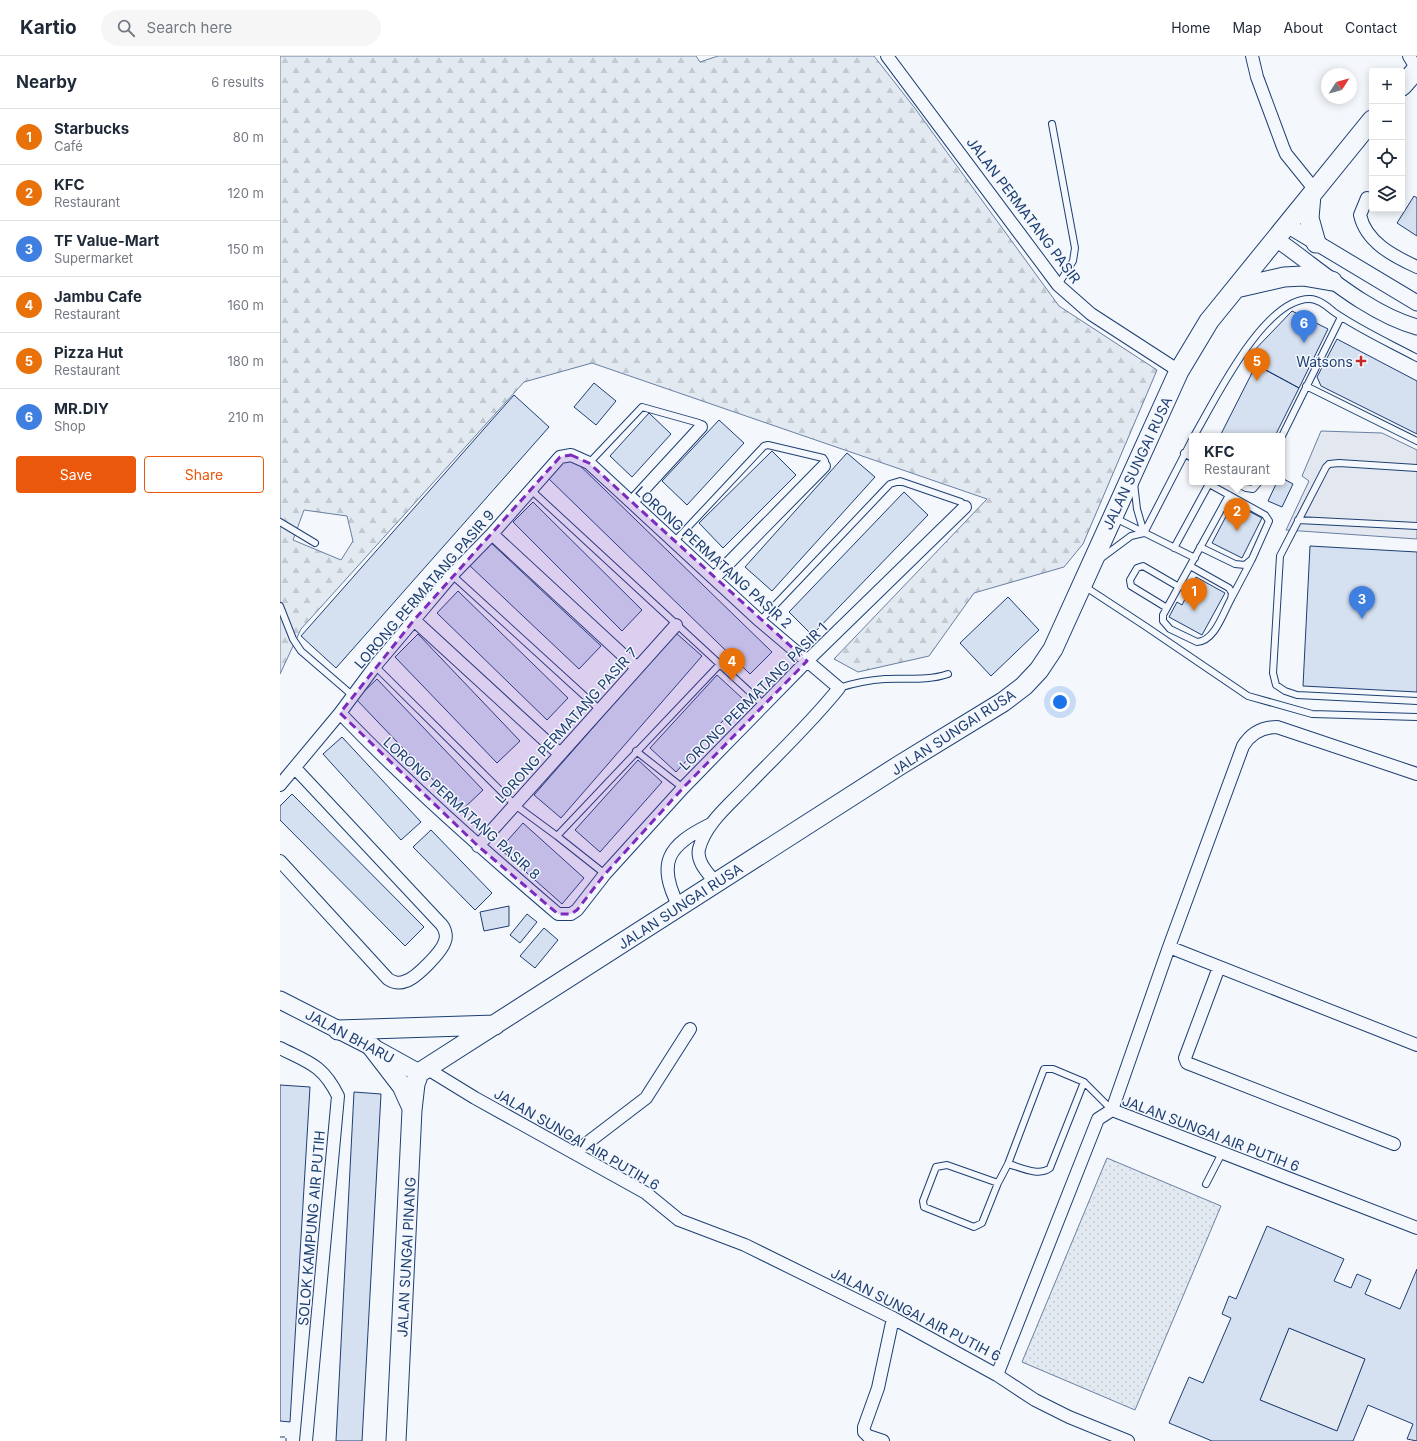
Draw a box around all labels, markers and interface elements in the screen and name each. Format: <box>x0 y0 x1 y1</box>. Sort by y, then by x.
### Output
search box <box>101 10 381 46</box>
text: Kartio <box>20 16 77 39</box>
icon: search <box>115 17 137 39</box>
text: Search here <box>147 18 232 37</box>
text: Home <box>1171 19 1210 36</box>
text: Map <box>1232 19 1262 36</box>
text: About <box>1284 19 1323 36</box>
text: Contact <box>1345 19 1397 36</box>
north arrow <box>1321 68 1357 104</box>
map controls <box>1369 68 1405 212</box>
button: + <box>1369 68 1405 104</box>
text: Nearby <box>16 72 77 92</box>
text: 6 results <box>211 74 264 90</box>
button: − <box>1369 104 1405 140</box>
text: Starbucks <box>54 119 129 138</box>
text: 1 <box>26 129 32 145</box>
text: 80 m <box>233 129 264 145</box>
street label: JALAN PERMATANG PASIR <box>963 134 1085 286</box>
text: Café <box>54 138 83 154</box>
button: locate <box>1369 140 1405 176</box>
text: KFC <box>54 175 85 194</box>
button: layers <box>1369 176 1405 212</box>
text: 2 <box>25 185 33 201</box>
text: 120 m <box>228 185 264 201</box>
text: Restaurant <box>54 194 120 210</box>
text: TF Value-Mart <box>54 231 159 250</box>
text: 3 <box>25 241 33 257</box>
text: 150 m <box>228 241 264 257</box>
text: Supermarket <box>54 250 133 266</box>
text: Jambu Cafe <box>54 287 142 306</box>
text: 4 <box>25 297 33 313</box>
text: 160 m <box>227 297 264 313</box>
text: Restaurant <box>54 306 120 322</box>
pin: 6 <box>1291 310 1317 343</box>
text: Pizza Hut <box>54 343 123 362</box>
pin: 5 <box>1244 348 1270 381</box>
text: 5 <box>25 353 33 369</box>
text: 180 m <box>227 353 264 369</box>
place label: Watsons <box>1296 353 1353 370</box>
marker: Watsons <box>1356 356 1366 366</box>
text: Restaurant <box>54 362 120 378</box>
street label: JALAN SUNGAI RUSA <box>1099 393 1175 532</box>
text: MR.DIY <box>54 399 109 418</box>
text: 6 <box>25 409 33 425</box>
text: 210 m <box>228 409 264 425</box>
text: Shop <box>54 418 86 434</box>
popup <box>1189 433 1285 485</box>
text: KFC <box>1204 442 1235 461</box>
button: Save <box>16 456 136 493</box>
button: Share <box>144 456 264 493</box>
text: Restaurant <box>1204 461 1270 477</box>
street label: LORONG PERMATANG PASIR 2 <box>632 482 796 632</box>
pin: 2 <box>1224 498 1250 531</box>
street label: LORONG PERMATANG PASIR 9 <box>350 506 498 672</box>
pin: 1 <box>1181 578 1207 611</box>
pin: 3 <box>1349 586 1375 619</box>
street label: LORONG PERMATANG PASIR 1 <box>676 619 830 773</box>
street label: LORONG PERMATANG PASIR 7 <box>491 643 641 806</box>
pin: 4 <box>719 648 745 681</box>
street label: JALAN SUNGAI RUSA <box>888 685 1019 779</box>
your location <box>1050 692 1070 712</box>
street label: LORONG PERMATANG PASIR 8 <box>380 733 544 883</box>
street label: JALAN SUNGAI RUSA <box>615 859 746 953</box>
street label: JALAN BHARU <box>303 1005 397 1067</box>
street label: JALAN SUNGAI AIR PUTIH 6 <box>491 1085 663 1193</box>
street label: JALAN SUNGAI AIR PUTIH 6 <box>1120 1091 1302 1175</box>
street label: SOLOK KAMPUNG AIR PUTIH <box>294 1130 328 1326</box>
street label: JALAN SUNGAI PINANG <box>393 1176 419 1338</box>
street label: JALAN SUNGAI AIR PUTIH 6 <box>828 1264 1004 1364</box>

